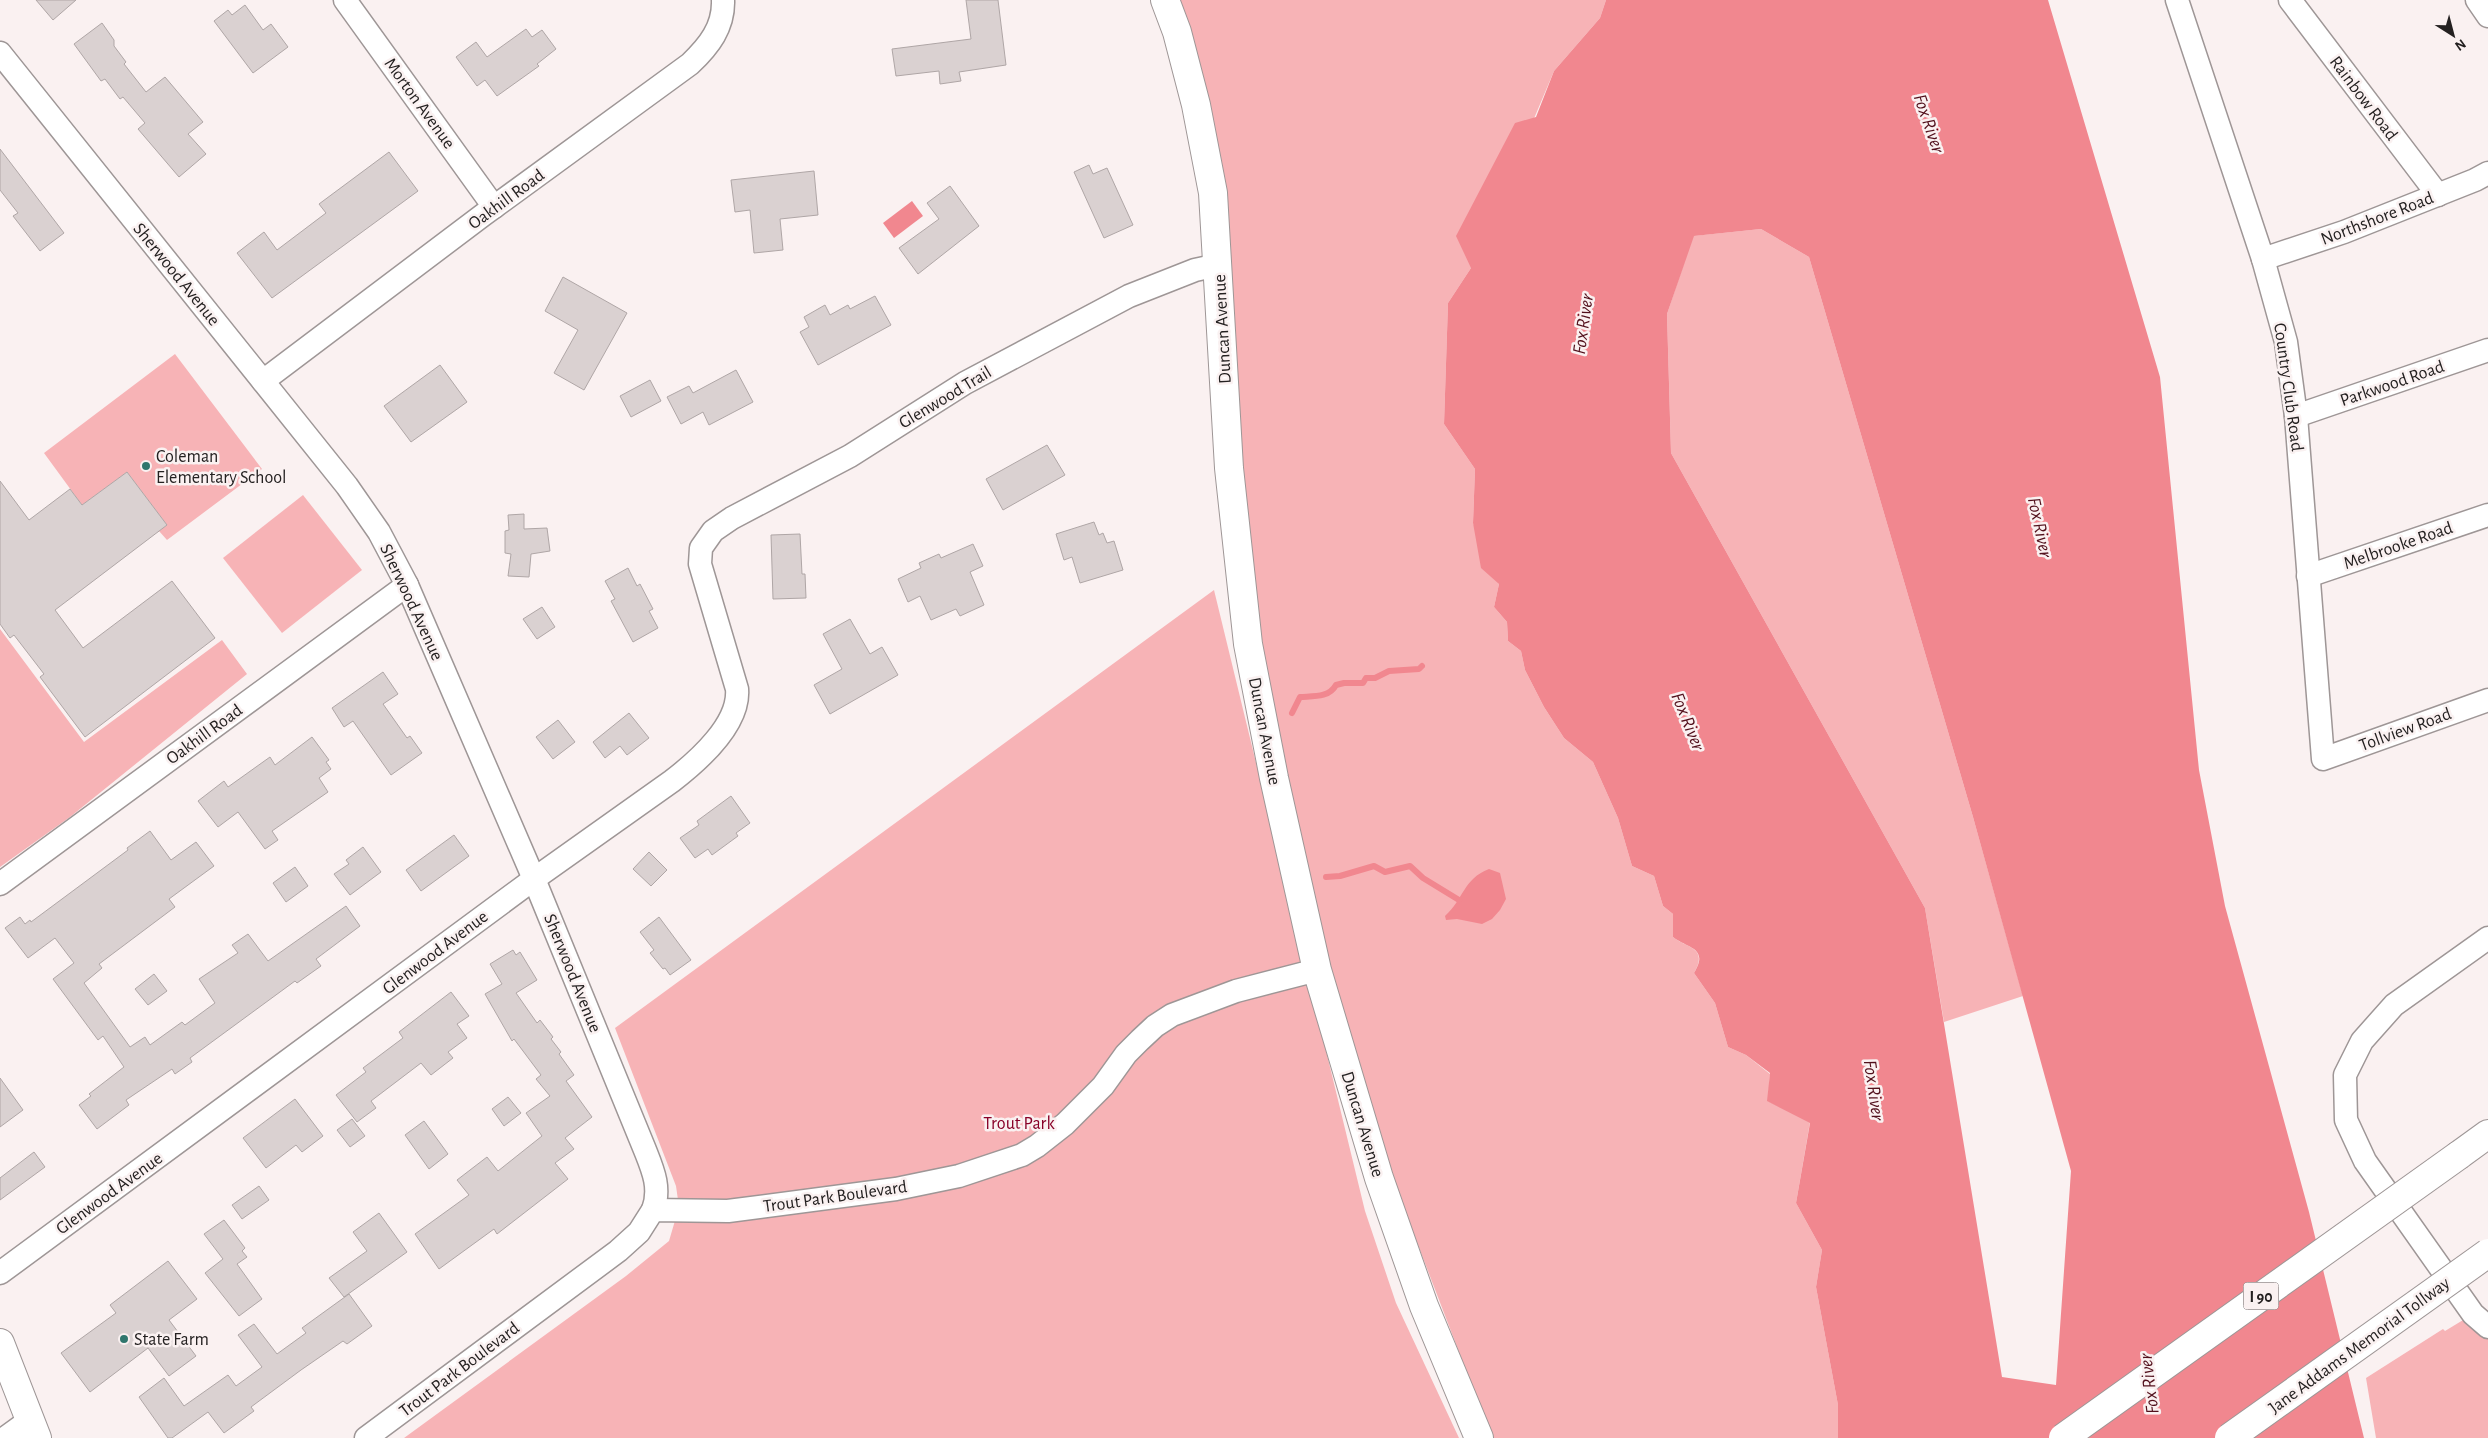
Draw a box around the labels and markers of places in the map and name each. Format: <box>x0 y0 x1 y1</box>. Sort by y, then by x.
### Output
place label: Coleman Elementary School <box>156 448 287 487</box>
marker: Coleman Elementary School <box>140 460 152 472</box>
place label: State Farm <box>134 1331 209 1349</box>
marker: State Farm <box>118 1333 130 1345</box>

